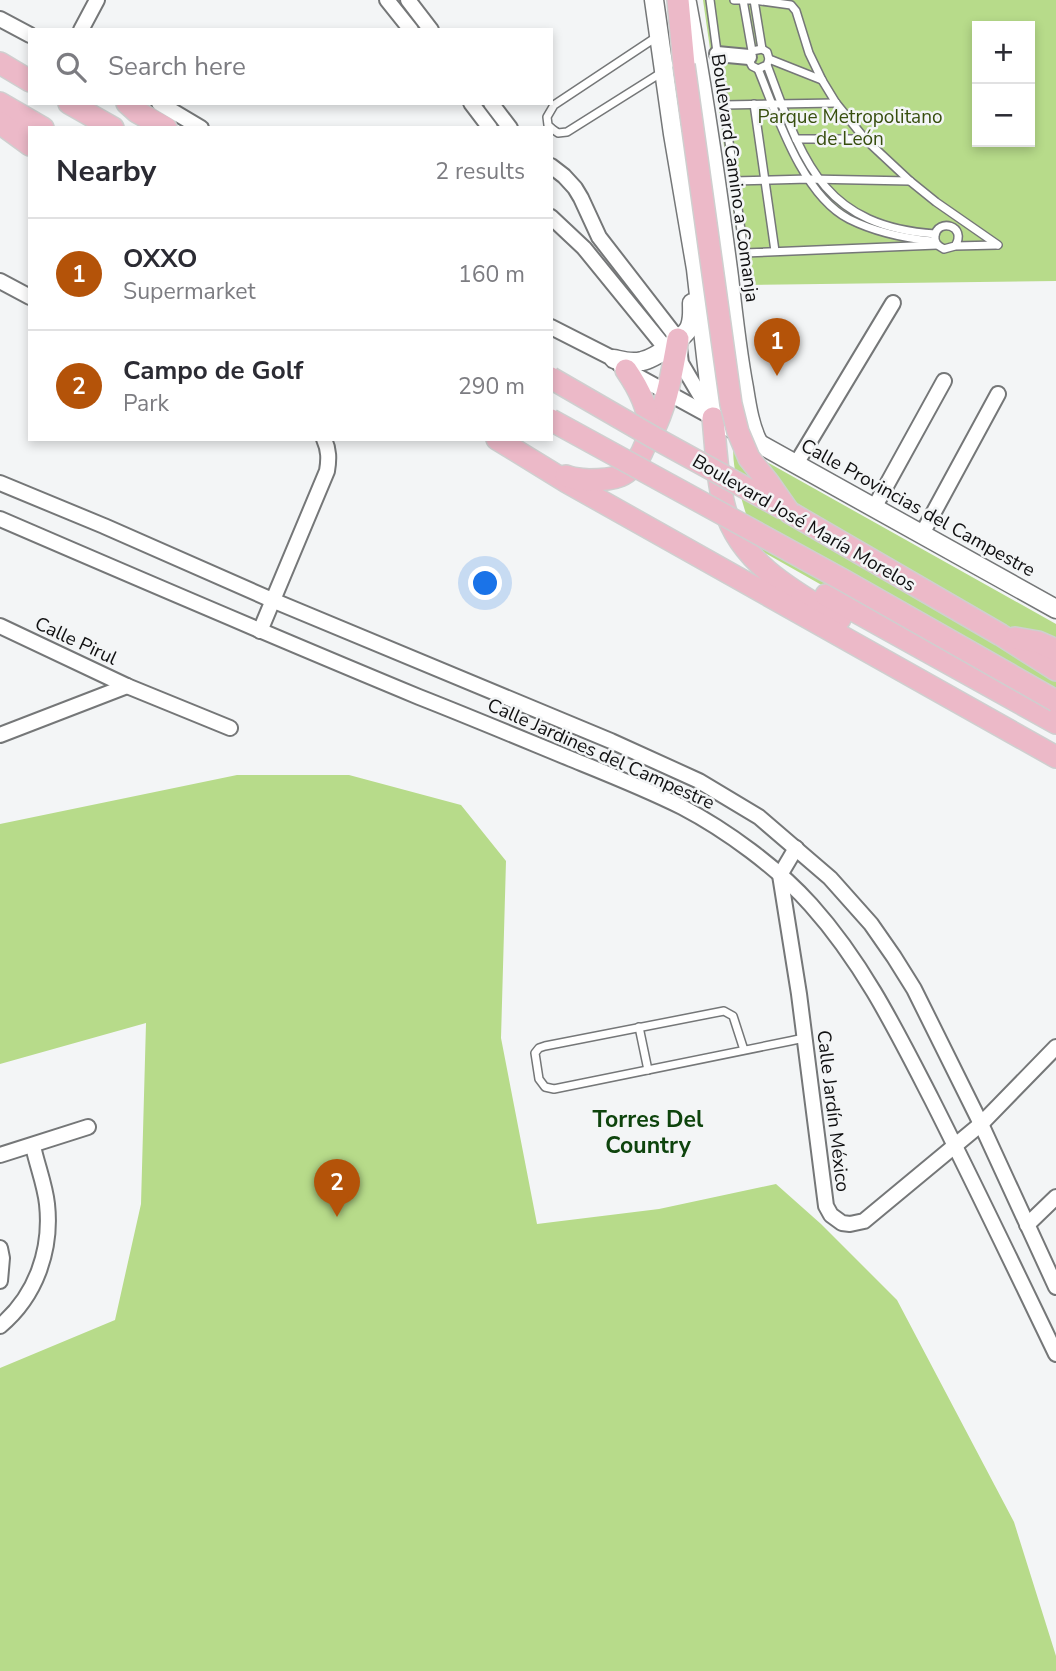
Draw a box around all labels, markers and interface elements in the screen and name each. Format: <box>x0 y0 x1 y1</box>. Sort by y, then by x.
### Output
map controls <box>972 21 1035 147</box>
button: + <box>972 21 1035 84</box>
search box <box>28 28 553 105</box>
icon: search <box>52 48 90 86</box>
text: Search here <box>108 49 246 84</box>
street label: Boulevard Camino a Comanja <box>705 52 765 304</box>
button: − <box>972 84 1035 147</box>
park label: Parque Metropolitano de León <box>757 104 943 152</box>
text: Nearby <box>56 151 156 192</box>
text: 2 results <box>435 156 525 187</box>
text: OXXO <box>123 241 197 276</box>
text: 1 <box>72 259 86 290</box>
text: 160 m <box>458 259 525 290</box>
text: Supermarket <box>123 276 256 307</box>
pin: 1 <box>754 318 800 376</box>
text: Campo de Golf <box>123 353 303 388</box>
text: 2 <box>72 371 86 402</box>
text: 290 m <box>458 371 525 402</box>
text: Park <box>123 388 169 419</box>
street label: Calle Provincias del Campestre <box>796 433 1040 583</box>
street label: Boulevard José María Morelos <box>687 448 921 598</box>
your location <box>468 566 502 600</box>
street label: Calle Pirul <box>31 611 122 672</box>
street label: Calle Jardines del Campestre <box>483 692 719 816</box>
street label: Calle Jardín México <box>810 1029 856 1193</box>
district label: Torres Del Country <box>593 1104 704 1161</box>
pin: 2 <box>314 1159 360 1217</box>

